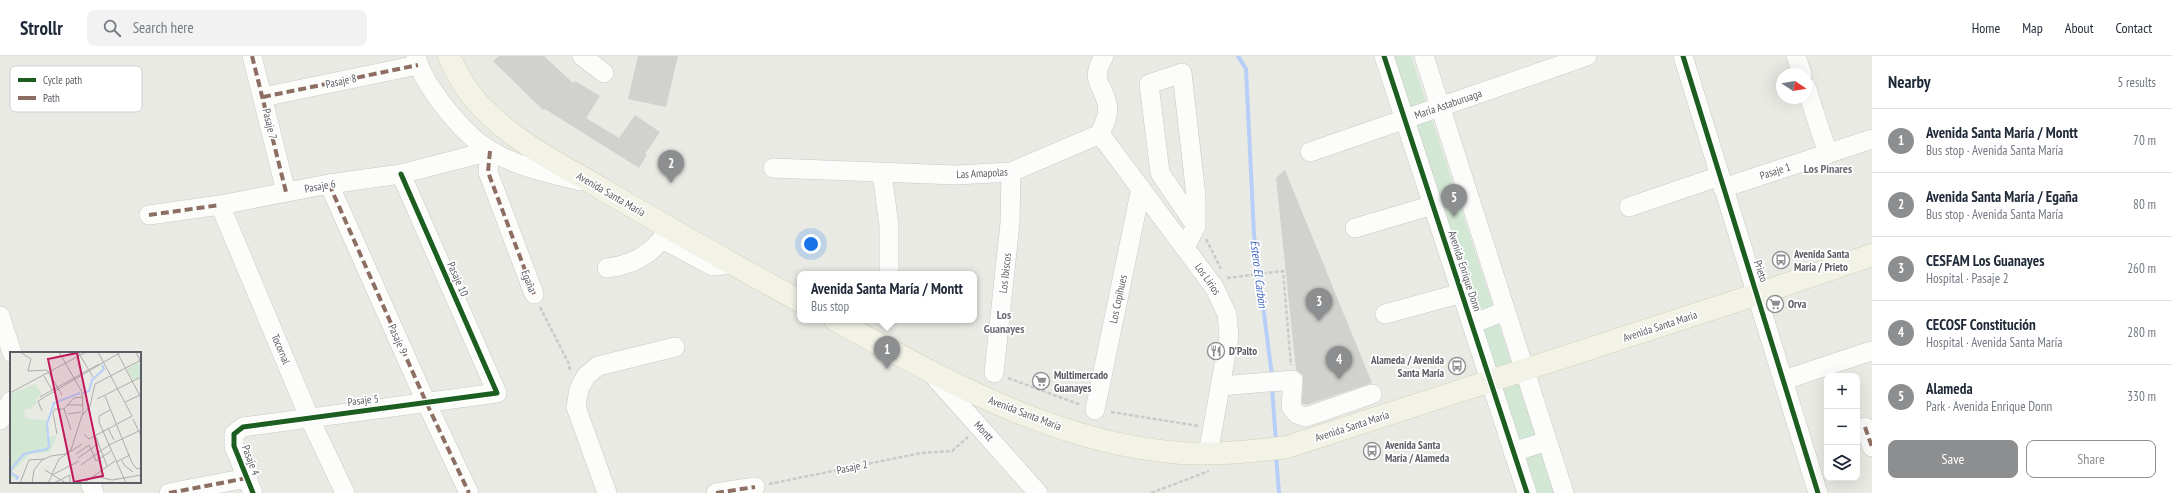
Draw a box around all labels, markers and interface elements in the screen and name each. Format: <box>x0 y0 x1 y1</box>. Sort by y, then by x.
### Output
search box <box>87 10 367 46</box>
text: Strollr <box>20 16 63 40</box>
icon: search <box>101 17 123 39</box>
text: Search here <box>133 18 194 37</box>
text: Home <box>1972 19 2000 37</box>
text: Map <box>2022 19 2043 37</box>
text: About <box>2065 19 2094 37</box>
text: Contact <box>2116 19 2152 37</box>
legend <box>10 66 142 112</box>
north arrow <box>1776 68 1812 104</box>
street label: Pasaje 8 <box>324 71 358 91</box>
text: Nearby <box>1888 71 1931 93</box>
text: Cycle path <box>43 73 82 87</box>
text: 5 results <box>2117 74 2156 91</box>
street label: María Astaburuaga <box>1412 86 1484 122</box>
text: Path <box>43 91 60 105</box>
street label: Pasaje 7 <box>260 107 280 141</box>
text: Avenida Santa María / Montt <box>1926 123 2078 142</box>
text: 1 <box>1898 132 1904 149</box>
text: 70 m <box>2133 132 2156 149</box>
text: Bus stop · Avenida Santa María <box>1926 142 2063 159</box>
pin: 2 <box>658 150 684 183</box>
street label: Pasaje 1 <box>1758 159 1792 183</box>
district label: Los Pinares <box>1804 161 1852 176</box>
street label: Las Amapolas <box>956 165 1008 181</box>
street label: Avenida Santa María <box>574 169 648 219</box>
street label: Pasaje 6 <box>303 176 337 196</box>
pin: 5 <box>1441 184 1467 217</box>
text: Avenida Santa María / Egaña <box>1926 187 2078 206</box>
text: 2 <box>1898 196 1904 213</box>
text: 80 m <box>2133 196 2156 213</box>
text: Bus stop · Avenida Santa María <box>1926 206 2063 223</box>
street label: Avenida Enrique Donn <box>1445 229 1485 313</box>
your location <box>801 234 821 254</box>
water label: Estero El Carbón <box>1247 239 1271 309</box>
place label: Avenida Santa María / Prieto <box>1793 247 1850 274</box>
bus stop icon: Avenida Santa María / Prieto <box>1771 250 1791 270</box>
text: CESFAM Los Guanayes <box>1926 251 2044 270</box>
street label: Los Ibiscos <box>996 252 1014 294</box>
street label: Prieto <box>1751 258 1771 284</box>
street label: Pasaje 10 <box>444 260 472 298</box>
street label: Los Lirios <box>1192 260 1224 298</box>
text: 3 <box>1898 260 1904 277</box>
text: 260 m <box>2127 260 2156 277</box>
street label: Egaña <box>518 268 540 294</box>
text: Hospital · Pasaje 2 <box>1926 270 2009 287</box>
popup <box>797 271 977 323</box>
street label: Los Copihues <box>1106 273 1130 325</box>
text: Avenida Santa María / Montt <box>811 279 963 298</box>
pin: 3 <box>1306 288 1332 321</box>
supermarket icon: Orva <box>1765 294 1785 314</box>
place label: Orva <box>1788 297 1807 311</box>
text: Bus stop <box>811 298 849 315</box>
district label: Los Guanayes <box>984 307 1024 336</box>
street label: Avenida Santa María <box>1621 307 1699 345</box>
text: CECOSF Constitución <box>1926 315 2036 334</box>
street label: Pasaje 9 <box>385 322 411 356</box>
text: 4 <box>1898 324 1904 341</box>
text: 280 m <box>2127 324 2156 341</box>
street label: Tocornal <box>268 332 294 367</box>
text: Hospital · Avenida Santa María <box>1926 334 2063 351</box>
pin: 1 <box>874 336 900 369</box>
restaurant icon: D'Palto <box>1206 341 1226 361</box>
place label: D'Palto <box>1229 344 1257 358</box>
pin: 4 <box>1326 346 1352 379</box>
inset map <box>10 352 141 483</box>
place label: Alameda / Avenida Santa María <box>1370 353 1444 380</box>
bus stop icon: Alameda / Avenida Santa María <box>1447 356 1467 376</box>
place label: Multimercado Guanayes <box>1054 368 1108 395</box>
supermarket icon: Multimercado Guanayes <box>1031 371 1051 391</box>
map controls <box>1824 373 1860 481</box>
button: + <box>1824 373 1860 409</box>
text: Alameda <box>1926 379 1973 398</box>
text: 5 <box>1898 388 1904 405</box>
text: 330 m <box>2127 388 2156 405</box>
street label: Pasaje 5 <box>347 391 379 409</box>
street label: Avenida Santa María <box>986 393 1064 433</box>
text: Park · Avenida Enrique Donn <box>1926 398 2052 415</box>
street label: Avenida Santa María <box>1313 407 1391 445</box>
button: − <box>1824 409 1860 445</box>
street label: Montt <box>971 418 997 444</box>
place label: Avenida Santa María / Alameda <box>1384 438 1450 465</box>
button: Save <box>1888 440 2018 478</box>
button: Share <box>2026 440 2156 478</box>
bus stop icon: Avenida Santa María / Alameda <box>1362 441 1382 461</box>
street label: Pasaje 4 <box>239 443 263 477</box>
button: layers <box>1824 445 1860 481</box>
street label: Pasaje 2 <box>835 457 869 477</box>

